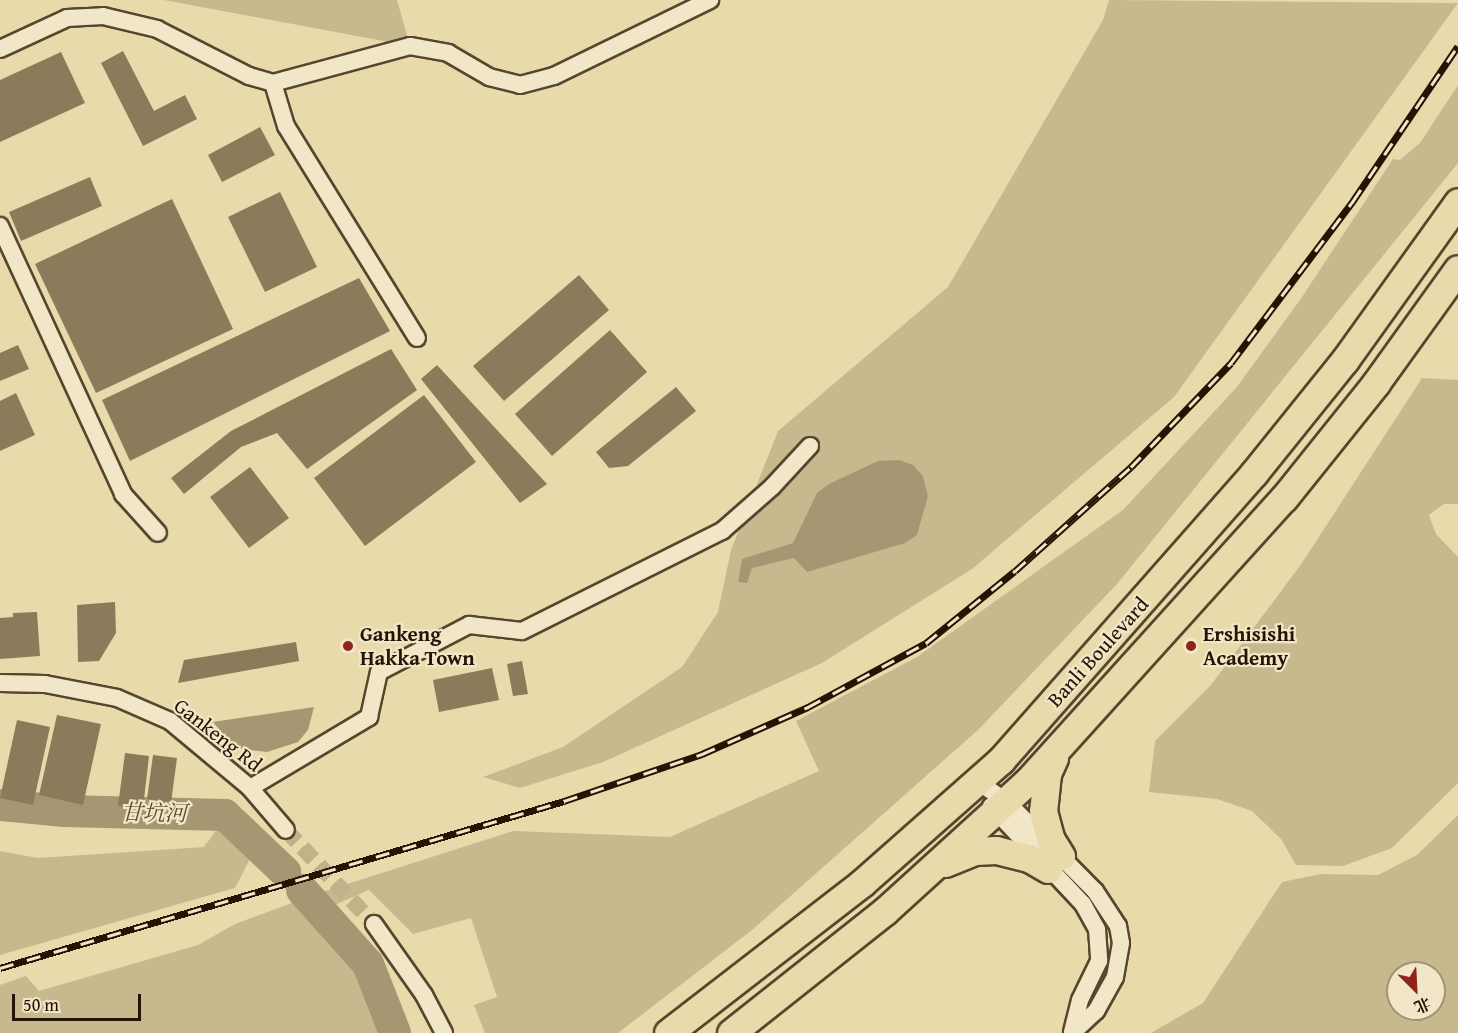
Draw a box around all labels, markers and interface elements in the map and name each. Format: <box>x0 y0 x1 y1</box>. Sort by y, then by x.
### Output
street label: Banli Boulevard <box>1042 592 1154 712</box>
place label: Gankeng Hakka Town <box>360 621 475 671</box>
place label: Ershisishi Academy <box>1203 621 1295 671</box>
marker: Gankeng Hakka Town <box>341 639 355 653</box>
marker: Ershisishi Academy <box>1184 639 1198 653</box>
street label: Gankeng Rd <box>169 693 267 777</box>
water label: 甘坑河 <box>121 799 187 827</box>
north arrow <box>1386 961 1446 1021</box>
scale bar <box>15 982 144 1020</box>
text: 50 m <box>23 991 59 1018</box>
text: 北 <box>1410 991 1435 1020</box>

